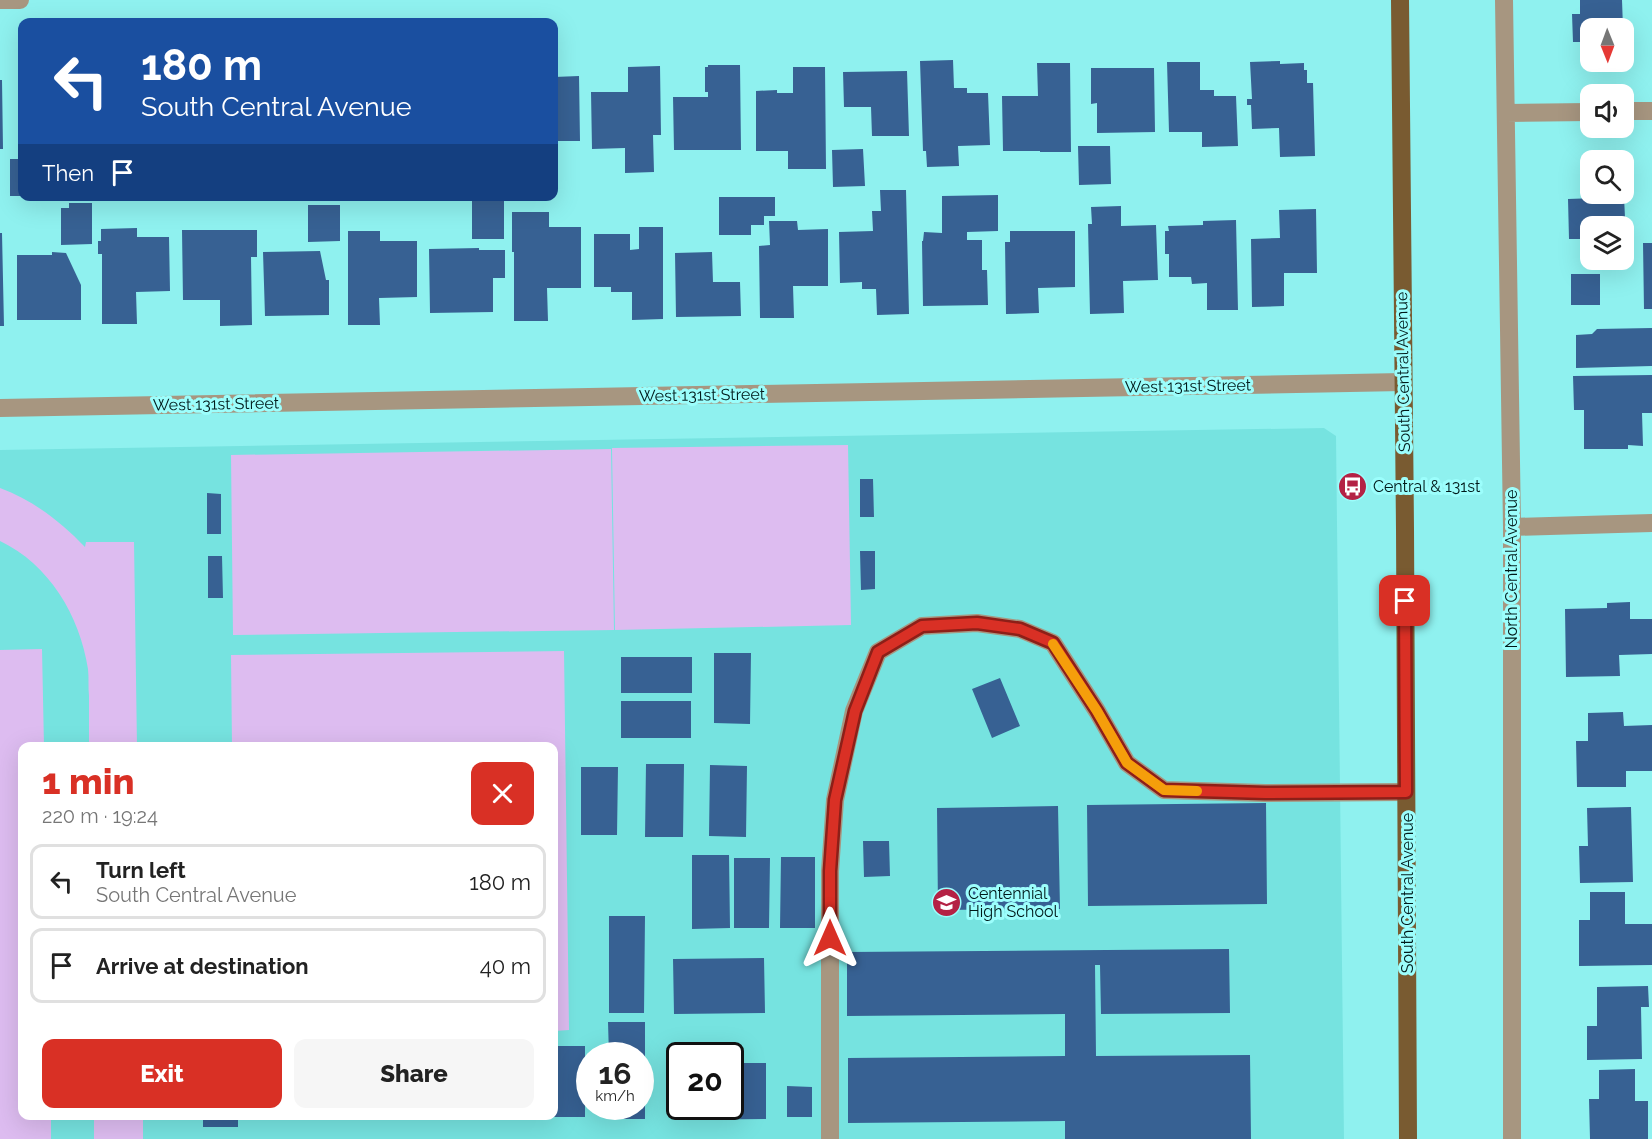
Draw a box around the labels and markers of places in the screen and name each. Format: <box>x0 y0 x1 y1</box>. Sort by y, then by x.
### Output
bus stop icon: Central & 131st <box>1336 470 1368 502</box>
place label: Central & 131st <box>1373 477 1481 496</box>
pin <box>1379 575 1430 626</box>
place label: Centennial High School <box>968 884 1058 921</box>
school or university icon: Centennial High School <box>931 886 963 918</box>

